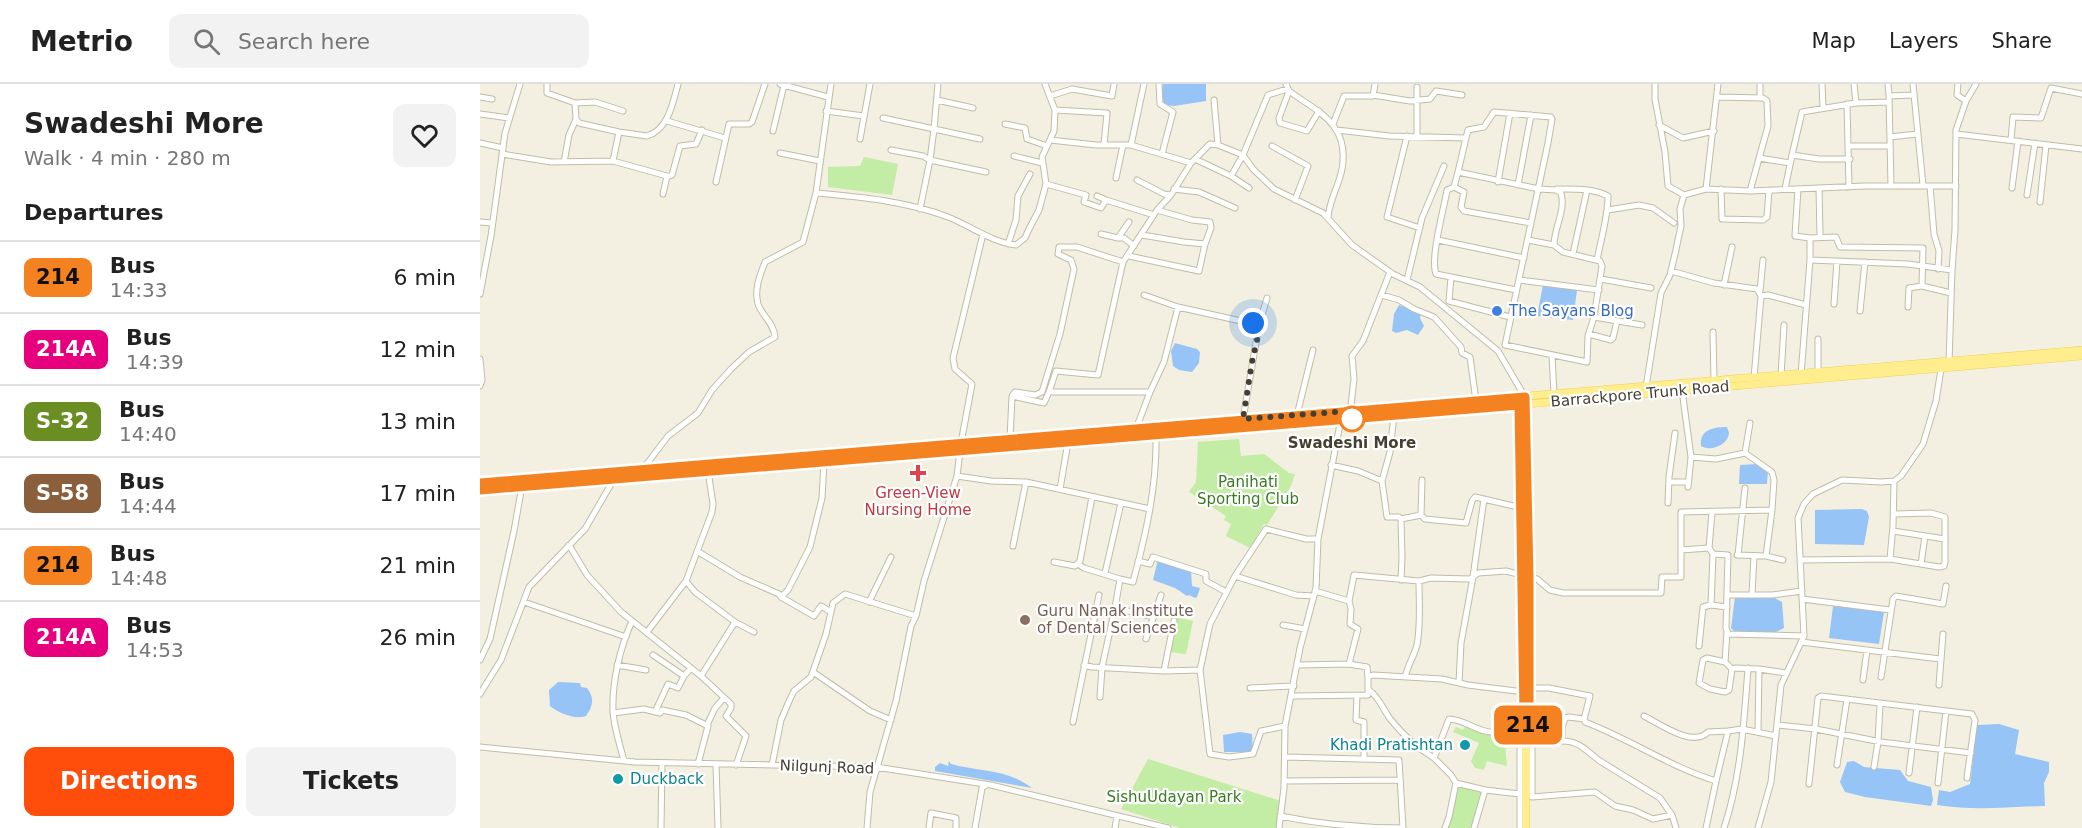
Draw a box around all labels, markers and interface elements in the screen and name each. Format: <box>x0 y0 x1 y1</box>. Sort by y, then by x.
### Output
search box <box>169 14 589 68</box>
text: Metrio <box>30 25 133 58</box>
icon: search <box>190 25 223 58</box>
text: Search here <box>238 29 370 54</box>
text: Map <box>1812 29 1856 53</box>
text: Layers <box>1889 29 1958 53</box>
text: Share <box>1991 29 2052 53</box>
button: heart <box>393 104 456 167</box>
text: Swadeshi More <box>24 107 264 140</box>
text: Walk · 4 min · 280 m <box>24 146 231 170</box>
text: Departures <box>24 200 164 225</box>
text: Bus <box>110 253 155 278</box>
text: 214 <box>36 265 80 289</box>
text: 6 min <box>394 265 456 290</box>
text: 14:33 <box>110 278 167 302</box>
place label: The Sayans Blog <box>1508 302 1634 320</box>
marker: The Sayans Blog <box>1490 304 1504 318</box>
your location <box>1238 308 1268 338</box>
text: Bus <box>126 325 172 350</box>
text: 214A <box>36 337 96 361</box>
text: 12 min <box>380 337 456 362</box>
text: 14:39 <box>126 350 184 374</box>
street label: Barrackpore Trunk Road <box>1550 377 1730 411</box>
text: Bus <box>119 397 165 422</box>
marker: Swadeshi More <box>1339 406 1365 432</box>
text: S-32 <box>36 409 89 433</box>
text: 13 min <box>380 409 456 434</box>
text: 14:40 <box>119 422 177 446</box>
place label: Swadeshi More <box>1288 434 1416 452</box>
marker: Green-View Nursing Home <box>909 464 927 482</box>
text: Bus <box>119 469 165 494</box>
park label: Panihati Sporting Club <box>1197 473 1299 508</box>
text: S-58 <box>36 481 89 505</box>
text: 17 min <box>380 481 456 506</box>
place label: Green-View Nursing Home <box>865 484 971 519</box>
text: 14:44 <box>119 494 177 518</box>
text: Bus <box>110 541 155 566</box>
text: 214 <box>36 553 80 577</box>
text: 21 min <box>380 553 456 578</box>
text: 14:48 <box>110 566 167 590</box>
place label: Guru Nanak Institute of Dental Sciences <box>1037 602 1193 637</box>
text: Bus <box>126 613 172 638</box>
marker: Guru Nanak Institute of Dental Sciences <box>1018 613 1032 627</box>
text: 214A <box>36 625 96 649</box>
text: 26 min <box>380 625 456 650</box>
text: 14:53 <box>126 638 184 662</box>
line badge: 214 <box>1494 706 1562 744</box>
text: 214 <box>1506 713 1550 737</box>
place label: Khadi Pratishtan <box>1330 736 1453 754</box>
marker: Khadi Pratishtan <box>1458 738 1472 752</box>
button: Directions <box>24 747 234 816</box>
button: Tickets <box>246 747 456 816</box>
street label: Nilgunj Road <box>779 756 875 778</box>
place label: Duckback <box>630 770 704 788</box>
marker: Duckback <box>611 772 625 786</box>
park label: SishuUdayan Park <box>1107 788 1242 806</box>

